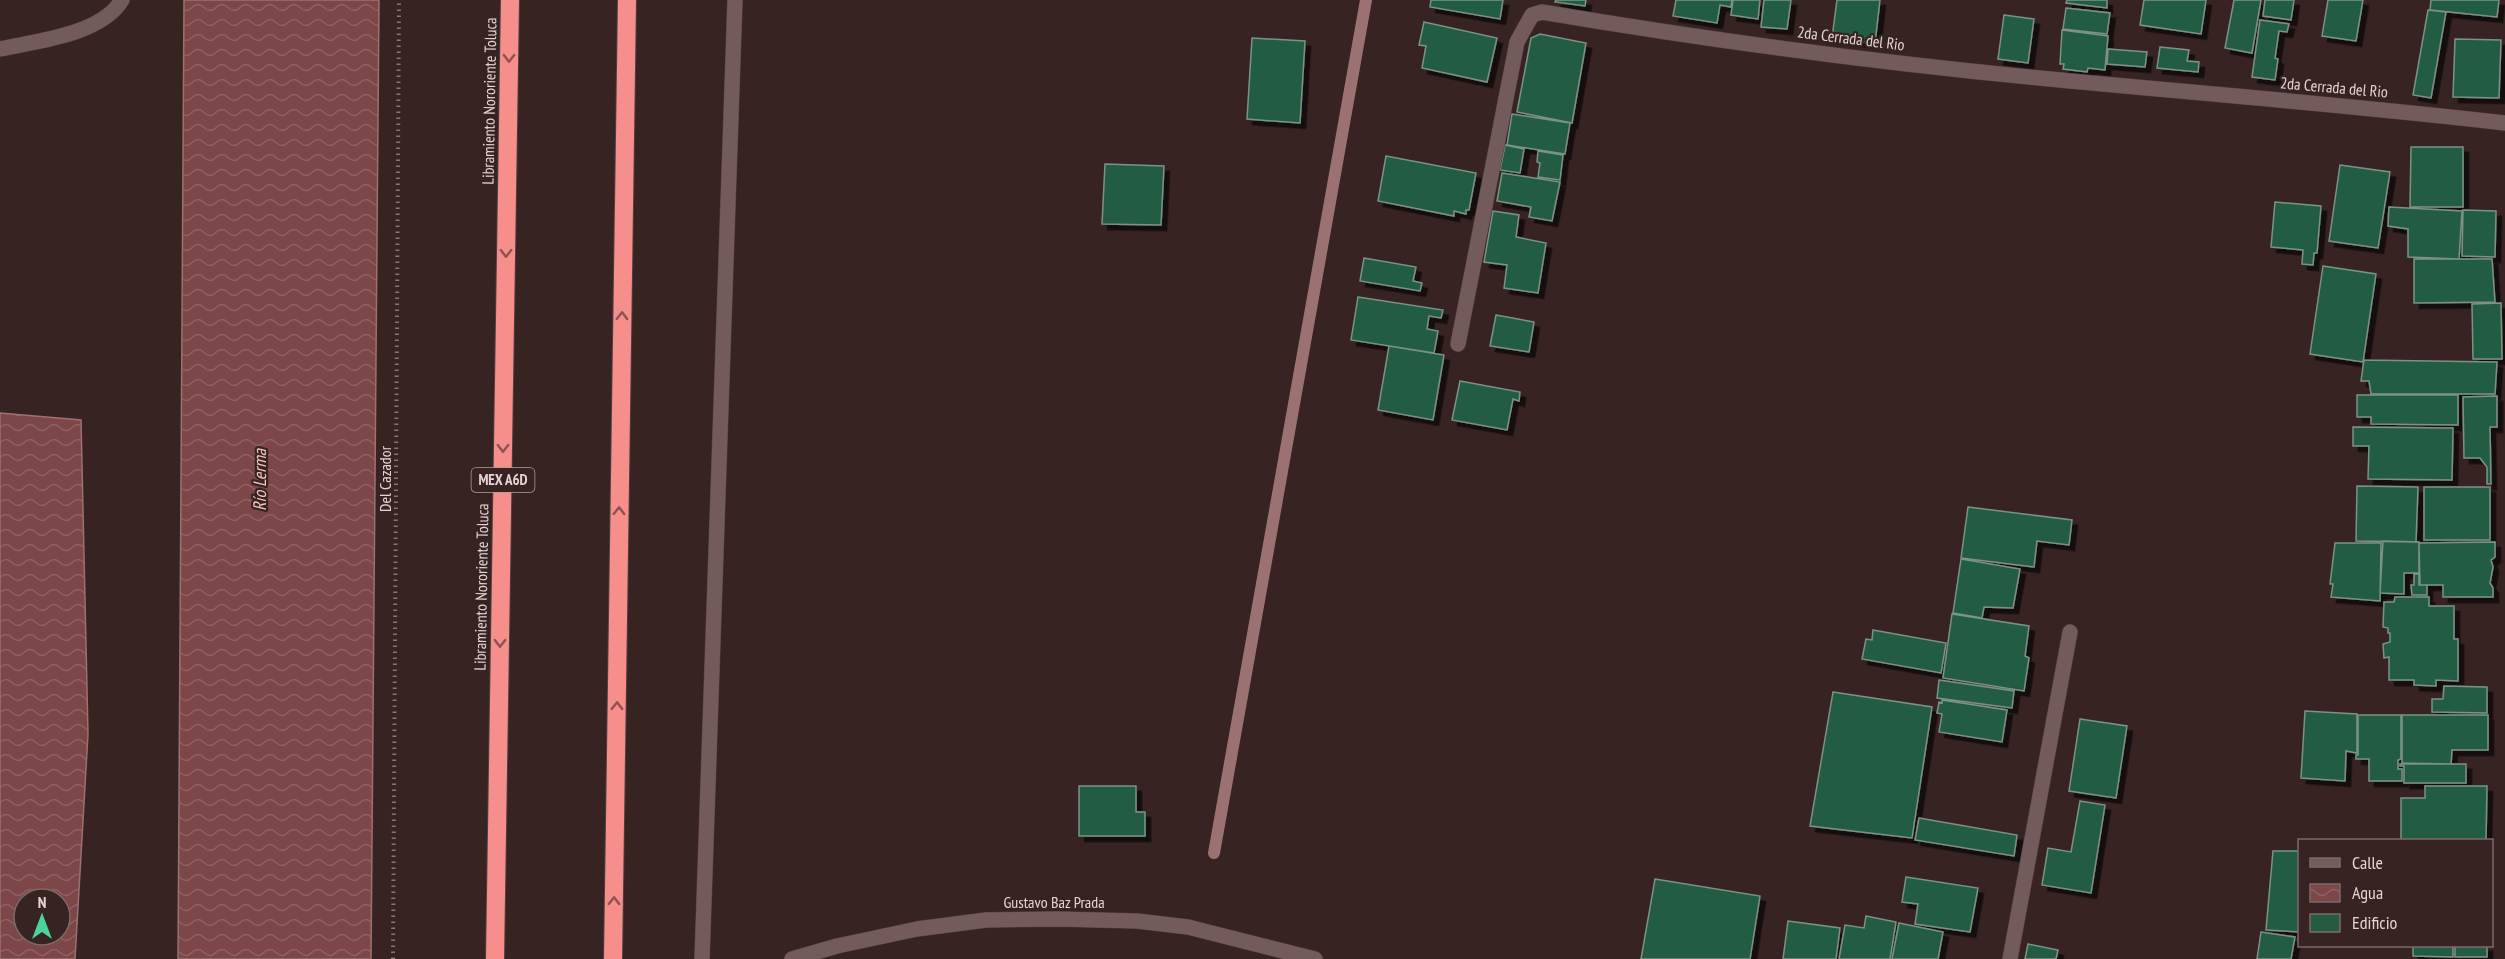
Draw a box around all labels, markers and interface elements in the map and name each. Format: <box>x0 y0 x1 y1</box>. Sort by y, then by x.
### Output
street label: Libramiento Nororiente Toluca <box>478 17 500 185</box>
street label: 2da Cerrada del Rio <box>1796 21 1906 55</box>
one-way arrow <box>503 54 515 63</box>
street label: 2da Cerrada del Rio <box>2279 72 2389 102</box>
one-way arrow <box>500 249 512 258</box>
one-way arrow <box>616 311 629 320</box>
one-way arrow <box>497 444 509 453</box>
street label: Del Cazador <box>375 445 395 512</box>
water label: Río Lerma <box>248 448 271 511</box>
road number: MEX A6D <box>472 468 534 492</box>
street label: Libramiento Nororiente Toluca <box>470 503 492 671</box>
one-way arrow <box>613 506 626 515</box>
one-way arrow <box>494 639 506 648</box>
one-way arrow <box>610 701 623 710</box>
legend <box>2298 839 2493 947</box>
text: Calle <box>2352 851 2383 874</box>
text: Agua <box>2352 881 2383 904</box>
north arrow <box>12 887 72 947</box>
text: N <box>38 892 46 912</box>
street label: Gustavo Baz Prada <box>1003 892 1105 912</box>
one-way arrow <box>607 896 620 905</box>
text: Edificio <box>2352 911 2398 934</box>

